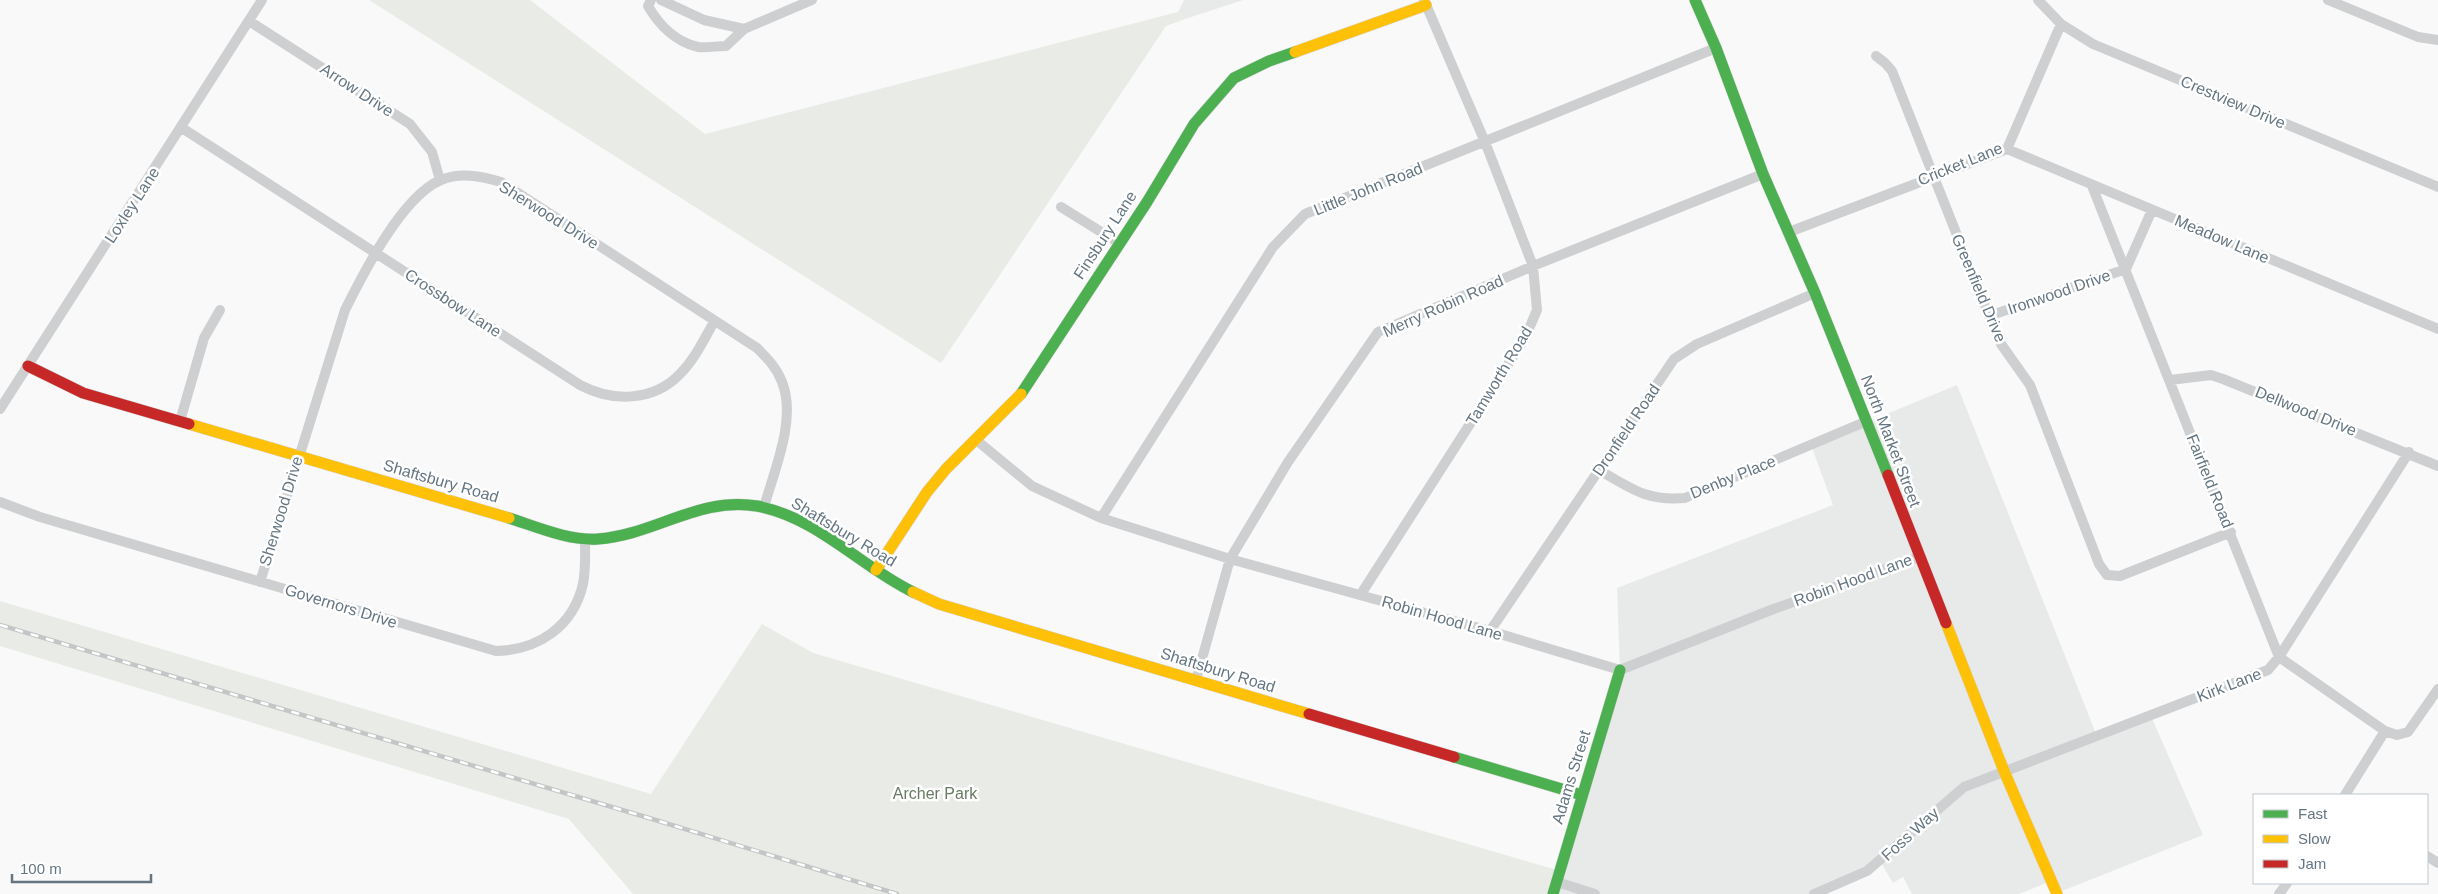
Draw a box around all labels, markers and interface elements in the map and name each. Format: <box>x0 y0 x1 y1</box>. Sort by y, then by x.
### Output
street label: Arrow Drive <box>317 60 397 120</box>
street label: Crestview Drive <box>2178 72 2288 132</box>
street label: Cricket Lane <box>1915 139 2005 189</box>
street label: Little John Road <box>1311 159 1425 219</box>
street label: Loxley Lane <box>101 164 163 246</box>
street label: Sherwood Drive <box>496 178 602 252</box>
street label: Finsbury Lane <box>1070 188 1140 282</box>
street label: Meadow Lane <box>2172 212 2272 267</box>
street label: Greenfield Drive <box>1949 231 2009 345</box>
street label: Crossbow Lane <box>402 266 504 340</box>
street label: Ironwood Drive <box>2005 266 2113 318</box>
street label: Merry Robin Road <box>1380 272 1506 340</box>
street label: Tamworth Road <box>1463 324 1535 428</box>
street label: North Market Street <box>1858 373 1924 510</box>
street label: Dronfield Road <box>1589 381 1663 479</box>
street label: Dellwood Drive <box>2253 383 2359 439</box>
street label: Fairfield Road <box>2183 432 2237 530</box>
street label: Denby Place <box>1688 452 1778 502</box>
street label: Sherwood Drive <box>256 454 306 568</box>
street label: Shaftsbury Road <box>381 456 501 506</box>
street label: Shaftsbury Road <box>789 494 899 570</box>
street label: Robin Hood Lane <box>1792 551 1915 609</box>
street label: Governors Drive <box>283 581 399 631</box>
street label: Robin Hood Lane <box>1380 593 1504 643</box>
street label: Shaftsbury Road <box>1159 644 1277 696</box>
street label: Kirk Lane <box>2194 665 2264 705</box>
street label: Adams Street <box>1549 728 1593 826</box>
park label: Archer Park <box>893 785 978 802</box>
legend <box>2253 794 2428 884</box>
street label: Foss Way <box>1878 804 1942 864</box>
text: Fast <box>2298 805 2328 822</box>
text: Slow <box>2298 830 2331 847</box>
scale bar <box>12 852 151 884</box>
text: Jam <box>2298 855 2326 872</box>
text: 100 m <box>20 860 62 877</box>

